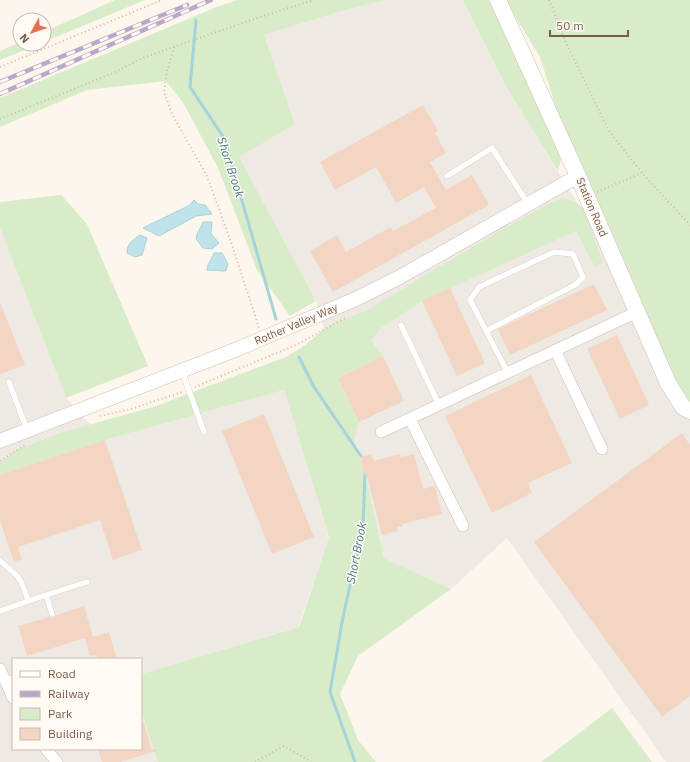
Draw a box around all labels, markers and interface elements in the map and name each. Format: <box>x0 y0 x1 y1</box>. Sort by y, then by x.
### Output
north arrow <box>12 12 52 52</box>
scale bar <box>550 12 628 38</box>
text: 50 m <box>556 18 584 33</box>
text: N <box>16 31 32 46</box>
water label: Short Brook <box>214 135 248 200</box>
street label: Station Road <box>573 175 611 239</box>
street label: Rother Valley Way <box>252 300 340 348</box>
water label: Short Brook <box>343 520 369 585</box>
legend <box>12 658 142 750</box>
text: Road <box>48 666 76 681</box>
text: Railway <box>48 686 90 701</box>
text: Park <box>48 706 73 721</box>
text: Building <box>48 726 93 741</box>

